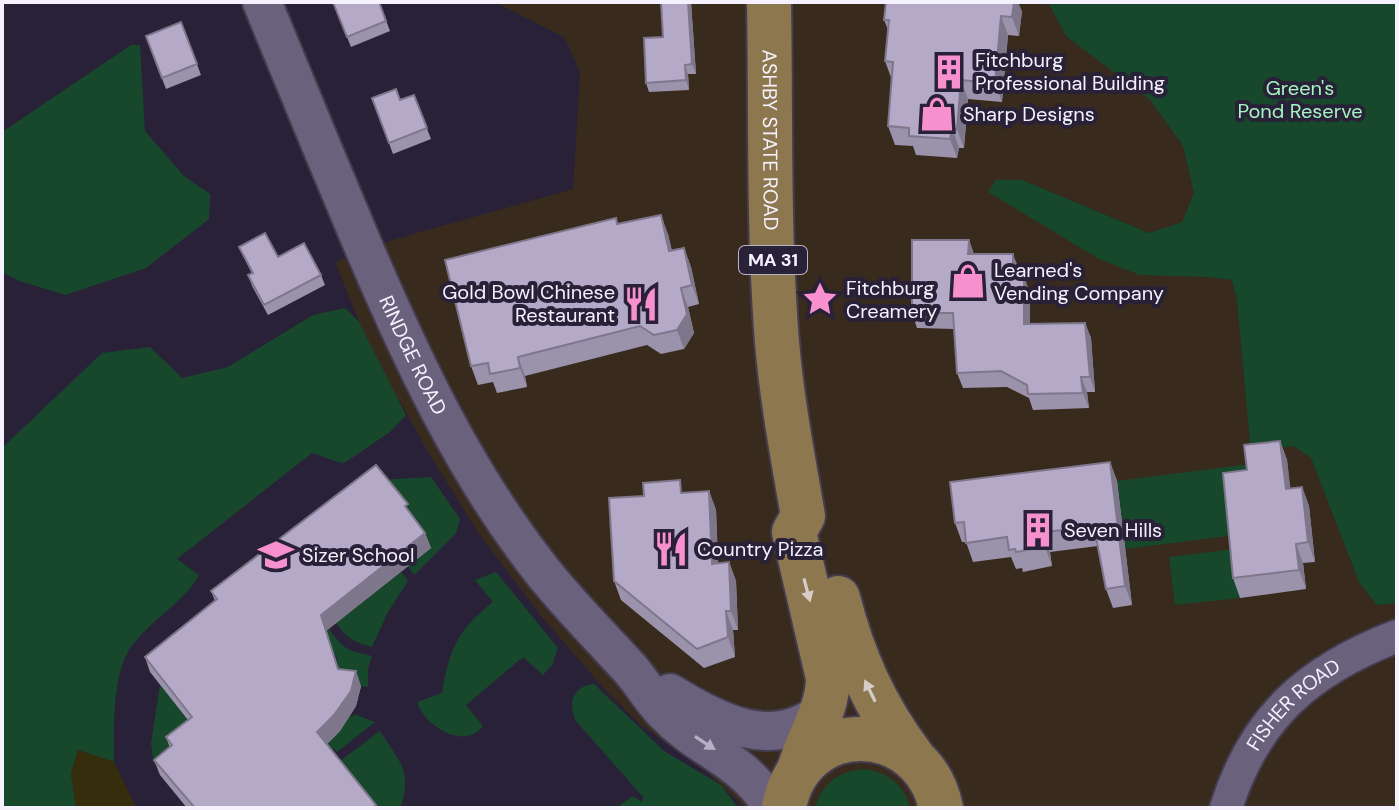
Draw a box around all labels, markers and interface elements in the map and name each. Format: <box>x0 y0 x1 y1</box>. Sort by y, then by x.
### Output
place label: Fitchburg Professional Building <box>975 47 1165 96</box>
street label: ASHBY STATE ROAD <box>757 49 784 231</box>
building icon: Fitchburg Professional Building <box>930 53 968 91</box>
park label: Green's Pond Reserve <box>1237 75 1363 124</box>
shop icon: Sharp Designs <box>918 95 956 133</box>
place label: Sharp Designs <box>963 101 1095 127</box>
road number: MA 31 <box>739 246 807 274</box>
place label: Learned's Vending Company <box>994 257 1164 306</box>
shop icon: Learned's Vending Company <box>949 262 987 300</box>
place label: Fitchburg Creamery <box>846 275 937 324</box>
place label: Gold Bowl Chinese Restaurant <box>442 279 615 328</box>
place icon: Fitchburg Creamery <box>801 280 839 318</box>
restaurant icon: Gold Bowl Chinese Restaurant <box>622 285 660 323</box>
street label: RINDGE ROAD <box>373 291 453 419</box>
building icon: Seven Hills <box>1019 511 1057 549</box>
place label: Seven Hills <box>1064 517 1162 543</box>
restaurant icon: Country Pizza <box>652 530 690 568</box>
school or university icon: Sizer School <box>257 536 295 574</box>
place label: Country Pizza <box>697 536 823 562</box>
place label: Sizer School <box>302 542 414 568</box>
one-way arrow <box>801 577 813 602</box>
street label: FISHER ROAD <box>1241 653 1345 755</box>
one-way arrow <box>863 679 877 702</box>
one-way arrow <box>694 735 715 750</box>

